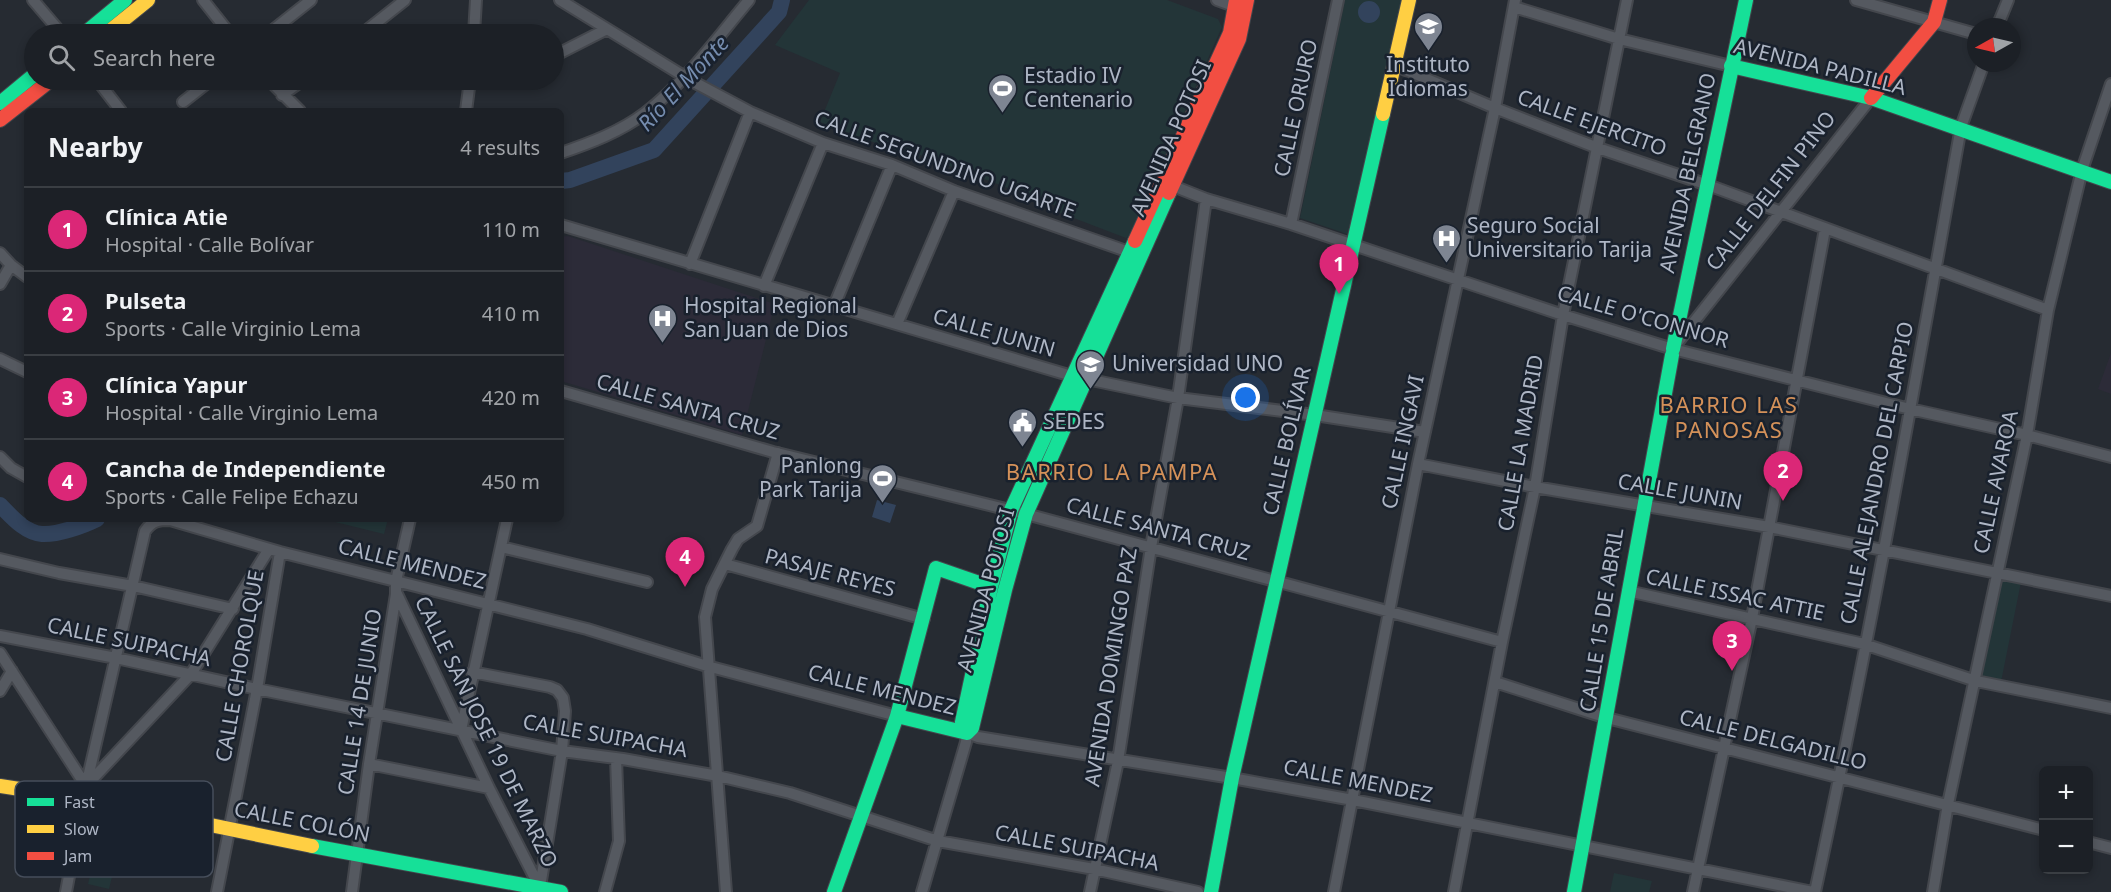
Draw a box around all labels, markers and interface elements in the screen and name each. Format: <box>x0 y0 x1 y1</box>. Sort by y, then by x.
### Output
school or university icon: Instituto Idiomas <box>1412 10 1444 52</box>
north arrow <box>1967 18 2021 72</box>
search box <box>24 24 564 90</box>
water label: Río El Monte <box>630 28 735 137</box>
street label: AVENIDA PADILLA <box>1731 31 1910 101</box>
street label: CALLE ORURO <box>1267 36 1323 179</box>
icon: search <box>45 41 78 74</box>
text: Search here <box>93 42 215 72</box>
place label: Instituto Idiomas <box>1386 50 1470 102</box>
street label: AVENIDA POTOSI <box>1123 55 1217 220</box>
place label: Estadio IV Centenario <box>1024 61 1133 113</box>
street label: AVENIDA BELGRANO <box>1652 70 1722 275</box>
sports icon: Estadio IV Centenario <box>987 72 1019 114</box>
street label: CALLE EJERCITO <box>1514 82 1671 162</box>
street label: CALLE SEGUNDINO UGARTE <box>811 104 1080 224</box>
street label: CALLE DELFIN PINO <box>1699 105 1841 276</box>
text: Nearby <box>48 129 143 165</box>
text: 4 results <box>460 134 540 161</box>
text: Clínica Atie <box>105 201 228 231</box>
place label: Seguro Social Universitario Tarija <box>1467 211 1652 263</box>
text: 1 <box>62 216 73 243</box>
text: 110 m <box>482 216 540 243</box>
hospital icon: Seguro Social Universitario Tarija <box>1430 222 1462 264</box>
text: Hospital · Calle Bolívar <box>105 231 314 258</box>
pin: 1 <box>1320 244 1358 294</box>
street label: CALLE O'CONNOR <box>1554 278 1732 354</box>
text: Pulseta <box>105 285 186 315</box>
place label: Hospital Regional San Juan de Dios <box>684 291 857 343</box>
text: 2 <box>62 300 73 327</box>
text: 410 m <box>482 300 540 327</box>
street label: CALLE JUNIN <box>930 301 1059 363</box>
hospital icon: Hospital Regional San Juan de Dios <box>647 302 679 344</box>
text: Sports · Calle Virginio Lema <box>105 315 361 342</box>
street label: CALLE ALEJANDRO DEL CARPIO <box>1833 319 1919 627</box>
school or university icon: Universidad UNO <box>1075 348 1107 390</box>
place label: Universidad UNO <box>1112 349 1283 377</box>
street label: CALLE LA MADRID <box>1491 352 1549 533</box>
street label: CALLE BOLÍVAR <box>1255 363 1317 518</box>
street label: CALLE SANTA CRUZ <box>593 366 783 446</box>
text: Clínica Yapur <box>105 369 247 399</box>
street label: CALLE INGAVI <box>1374 372 1430 511</box>
your location <box>1231 383 1260 412</box>
text: 3 <box>62 384 73 411</box>
text: 420 m <box>482 384 540 411</box>
district label: BARRIO LAS PANOSAS <box>1660 389 1798 444</box>
text: Hospital · Calle Virginio Lema <box>105 399 378 426</box>
public building icon: SEDES <box>1006 406 1038 448</box>
place label: SEDES <box>1043 407 1105 435</box>
street label: CALLE AVAROA <box>1966 407 2024 556</box>
place label: Panlong Park Tarija <box>759 451 862 503</box>
pin: 2 <box>1764 452 1802 501</box>
text: Cancha de Independiente <box>105 453 386 483</box>
district label: BARRIO LA PAMPA <box>1006 456 1218 486</box>
sports icon: Panlong Park Tarija <box>867 462 899 504</box>
street label: CALLE JUNIN <box>1616 466 1745 516</box>
text: 4 <box>62 468 73 495</box>
text: 450 m <box>482 468 540 495</box>
text: Sports · Calle Felipe Echazu <box>105 483 359 510</box>
street label: CALLE SANTA CRUZ <box>1063 490 1253 566</box>
street label: AVENIDA POTOSI <box>950 505 1020 675</box>
street label: CALLE 15 DE ABRIL <box>1573 526 1629 714</box>
street label: CALLE MENDEZ <box>335 531 489 595</box>
pin: 4 <box>666 538 704 587</box>
street label: PASAJE REYES <box>762 541 898 603</box>
street label: AVENIDA DOMINGO PAZ <box>1077 545 1143 788</box>
street label: CALLE ISSAC ATTIE <box>1643 561 1827 627</box>
street label: CALLE CHOROLQUE <box>208 568 270 764</box>
street label: CALLE SAN JOSE 19 DE MARZO <box>409 591 565 872</box>
street label: CALLE 14 DE JUNIO <box>330 607 388 797</box>
street label: CALLE SUIPACHA <box>45 610 214 672</box>
pin: 3 <box>1712 622 1752 671</box>
street label: CALLE MENDEZ <box>805 657 959 721</box>
street label: CALLE DELGADILLO <box>1676 702 1870 776</box>
street label: CALLE SUIPACHA <box>521 707 690 763</box>
street label: CALLE MENDEZ <box>1281 752 1435 808</box>
map controls <box>2039 766 2093 874</box>
button: + <box>2039 766 2093 820</box>
legend <box>15 781 213 877</box>
text: Fast <box>64 791 95 813</box>
street label: CALLE COLÓN <box>232 794 373 848</box>
street label: CALLE SUIPACHA <box>993 817 1162 877</box>
text: Slow <box>64 818 99 840</box>
button: − <box>2039 820 2093 874</box>
text: Jam <box>62 845 92 867</box>

